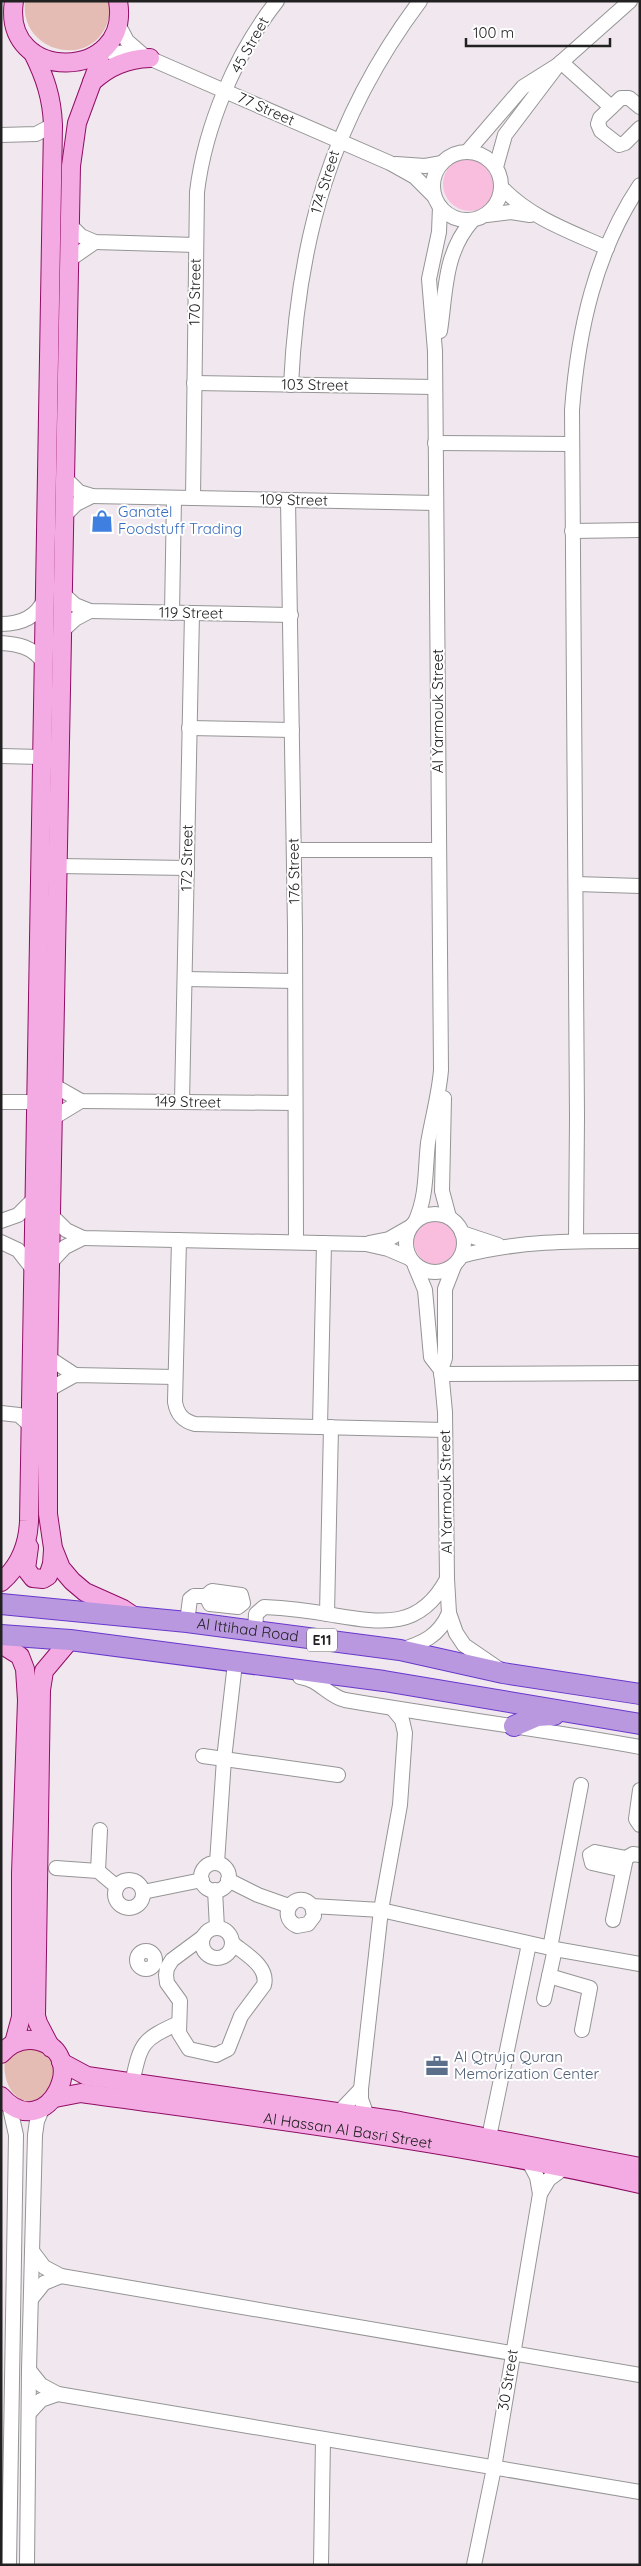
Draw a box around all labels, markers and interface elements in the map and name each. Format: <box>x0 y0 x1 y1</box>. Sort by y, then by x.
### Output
street label: 45 Street <box>226 13 273 76</box>
scale bar <box>466 15 610 47</box>
text: 100 m <box>473 23 514 42</box>
street label: 77 Street <box>235 88 298 130</box>
street label: 174 Street <box>306 148 343 216</box>
street label: 170 Street <box>184 258 205 326</box>
street label: 103 Street <box>281 374 349 395</box>
street label: 109 Street <box>260 489 328 510</box>
place label: Ganatel Foodstuff Trading <box>118 502 242 538</box>
shop icon: Ganatel Foodstuff Trading <box>89 508 115 534</box>
street label: 119 Street <box>159 602 223 623</box>
street label: Al Yarmouk Street <box>428 649 447 773</box>
street label: 172 Street <box>176 825 197 891</box>
street label: 176 Street <box>283 838 304 904</box>
street label: 149 Street <box>155 1091 221 1112</box>
street label: Al Yarmouk Street <box>435 1430 456 1554</box>
street label: Al Ittihad Road <box>196 1613 300 1646</box>
road number: E11 <box>307 1628 337 1652</box>
place label: Al Qtruja Quran Memorization Center <box>454 2047 599 2083</box>
office icon: Al Qtruja Quran Memorization Center <box>424 2053 450 2079</box>
street label: Al Hassan Al Basri Street <box>262 2108 434 2153</box>
street label: 30 Street <box>493 2348 522 2412</box>

